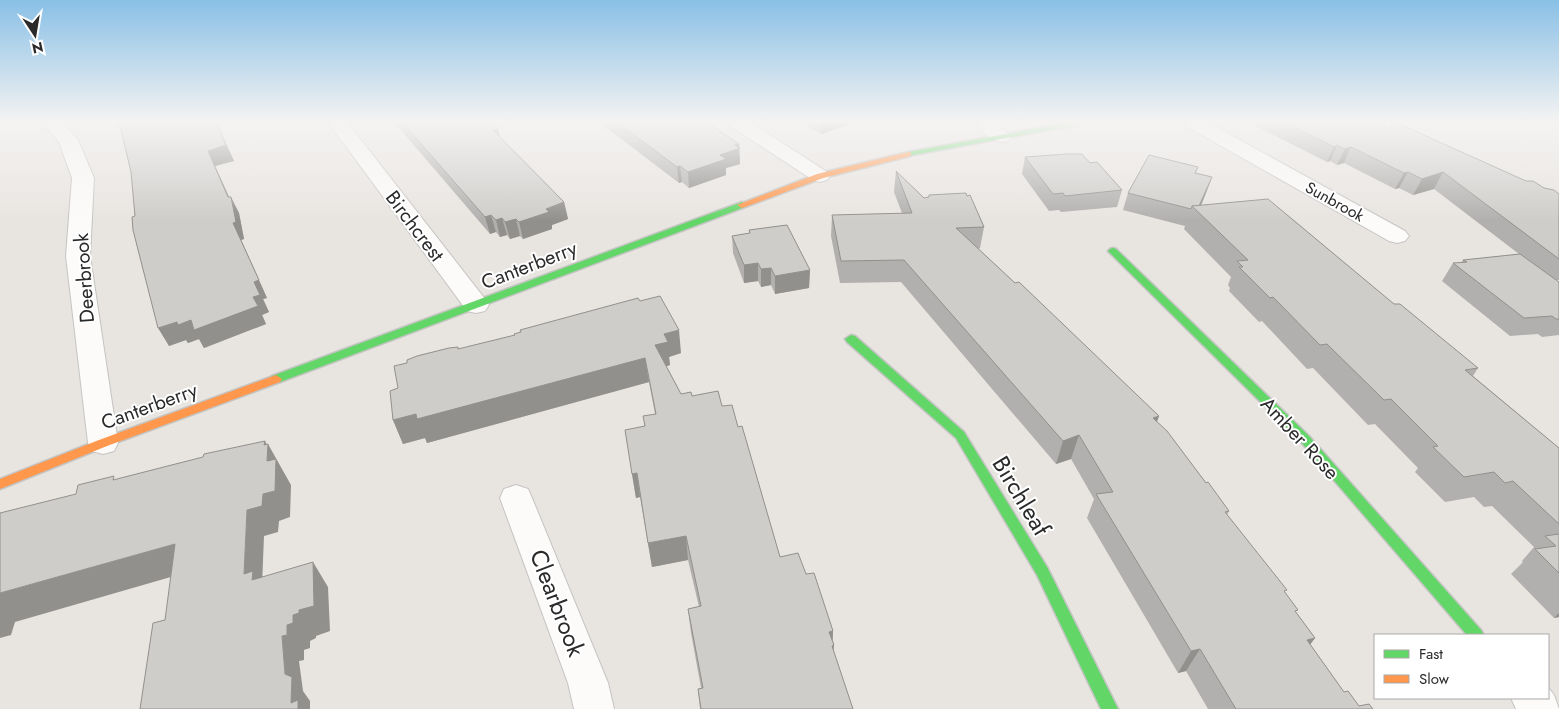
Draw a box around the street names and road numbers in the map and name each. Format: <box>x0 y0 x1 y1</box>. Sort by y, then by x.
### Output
street label: Sunbrook <box>1301 176 1369 228</box>
street label: Birchcrest <box>378 185 451 268</box>
street label: Deerbrook <box>67 232 102 324</box>
street label: Canterberry <box>477 234 582 297</box>
street label: Canterberry <box>97 376 202 437</box>
street label: Amber Rose <box>1254 390 1346 486</box>
street label: Birchleaf <box>984 449 1060 543</box>
street label: Clearbrook <box>521 544 594 662</box>

